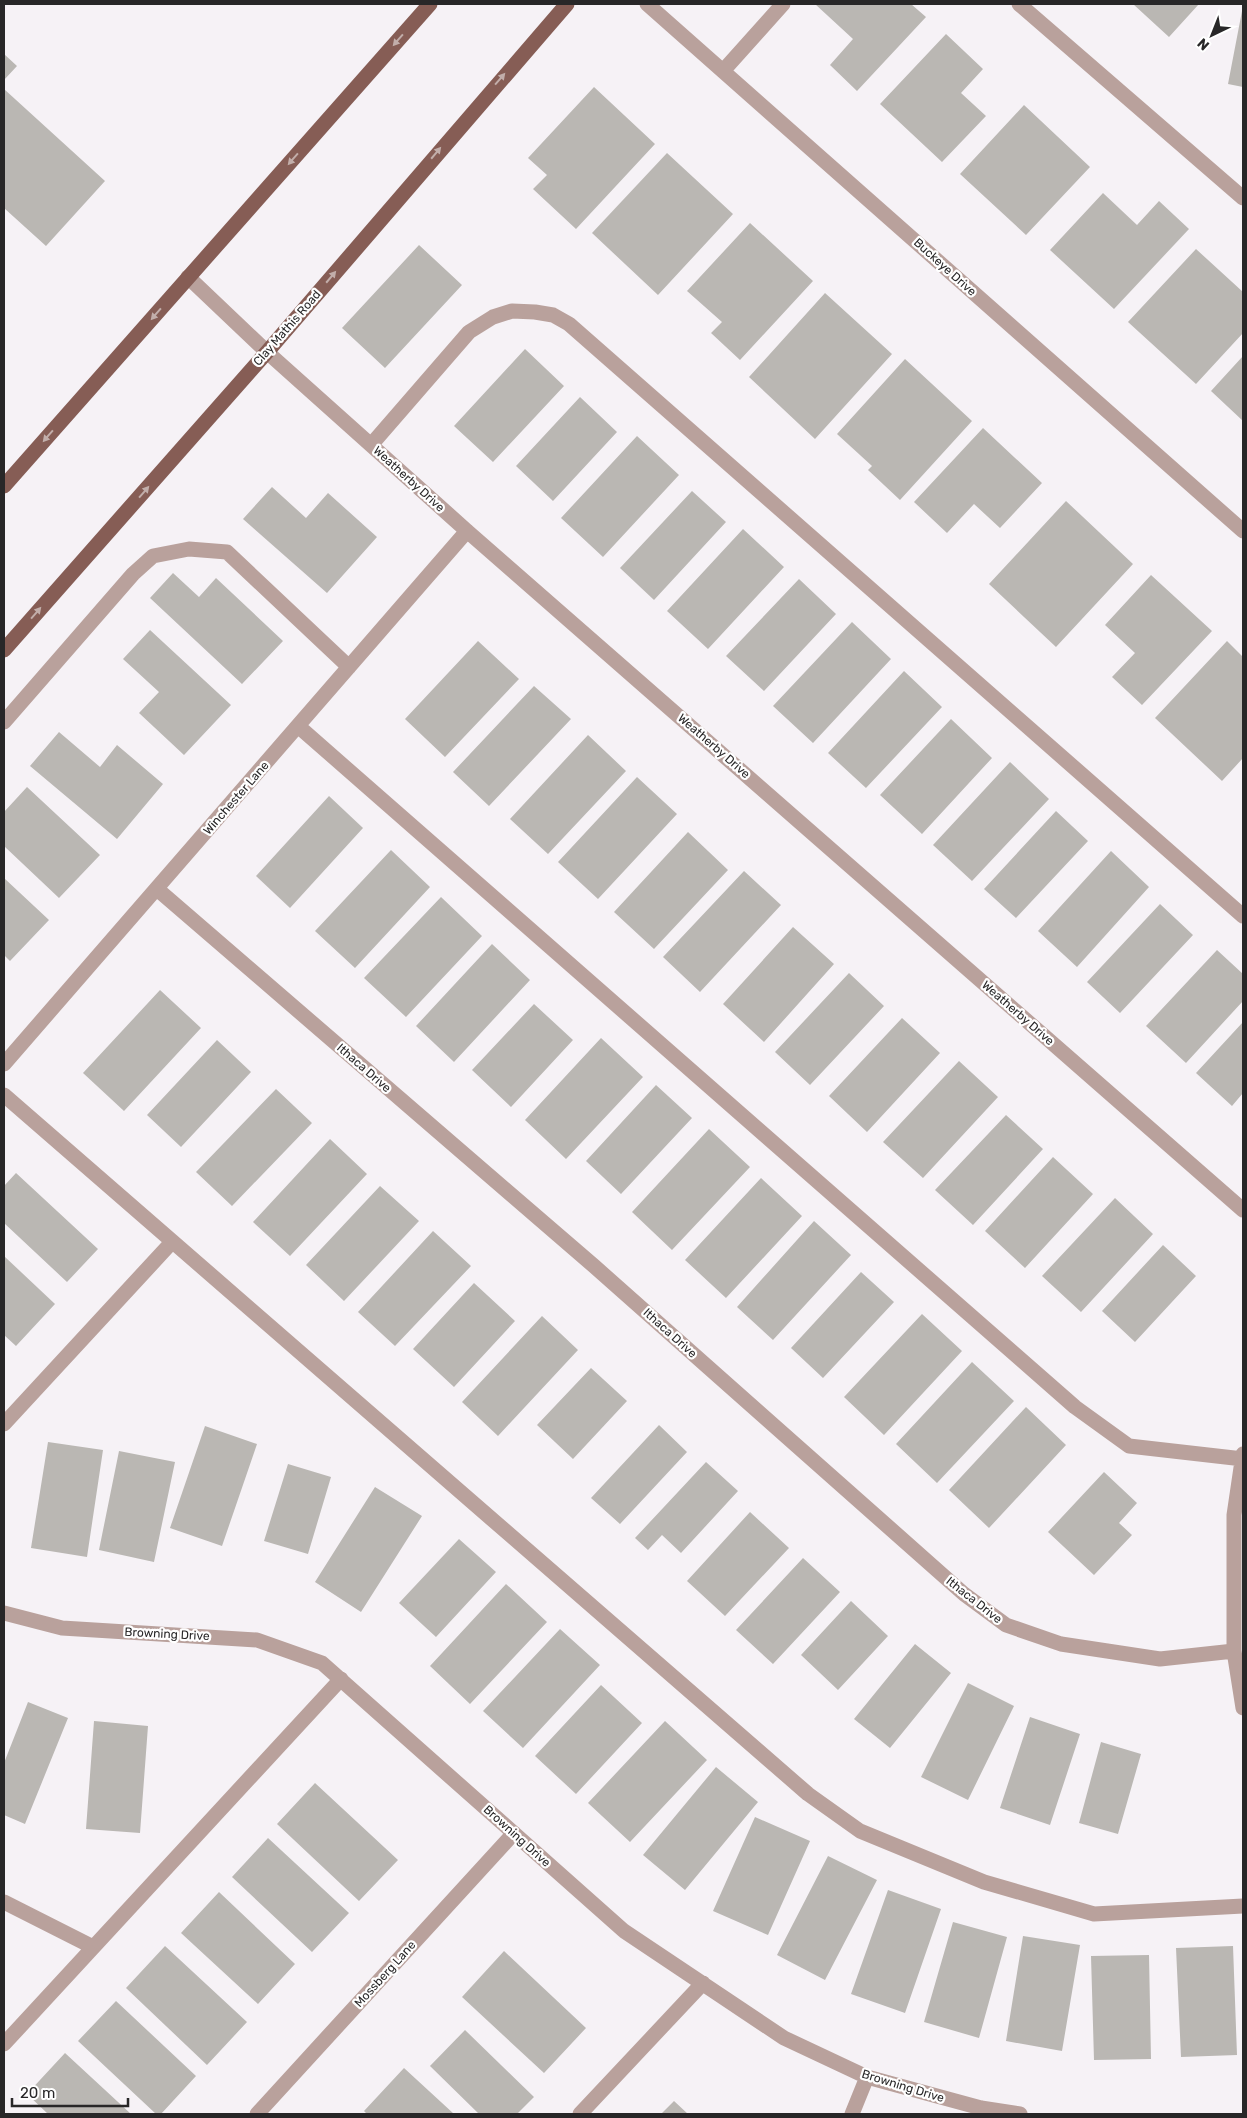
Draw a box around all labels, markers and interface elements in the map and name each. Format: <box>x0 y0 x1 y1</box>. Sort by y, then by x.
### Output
north arrow <box>1187 10 1237 60</box>
one-way arrow <box>392 34 404 46</box>
text: N <box>1194 34 1213 54</box>
one-way arrow <box>494 74 506 86</box>
one-way arrow <box>431 147 442 160</box>
one-way arrow <box>287 153 298 166</box>
street label: Buckeye Drive <box>911 235 979 299</box>
one-way arrow <box>325 271 336 283</box>
street label: Clay Mathis Road <box>251 288 323 368</box>
one-way arrow <box>151 308 162 320</box>
one-way arrow <box>43 429 54 442</box>
street label: Weatherby Drive <box>371 443 448 515</box>
one-way arrow <box>138 485 149 498</box>
one-way arrow <box>30 608 42 620</box>
street label: Weatherby Drive <box>675 711 753 781</box>
street label: Winchester Lane <box>200 758 272 838</box>
street label: Weatherby Drive <box>979 978 1057 1048</box>
street label: Ithaca Drive <box>334 1041 394 1095</box>
street label: Ithaca Drive <box>640 1305 700 1361</box>
street label: Ithaca Drive <box>943 1574 1005 1626</box>
street label: Browning Drive <box>124 1625 210 1643</box>
street label: Browning Drive <box>481 1802 554 1870</box>
street label: Mossberg Lane <box>352 1938 419 2010</box>
street label: Browning Drive <box>860 2067 946 2105</box>
scale bar <box>12 2076 129 2108</box>
text: 20 m <box>20 2084 55 2102</box>

